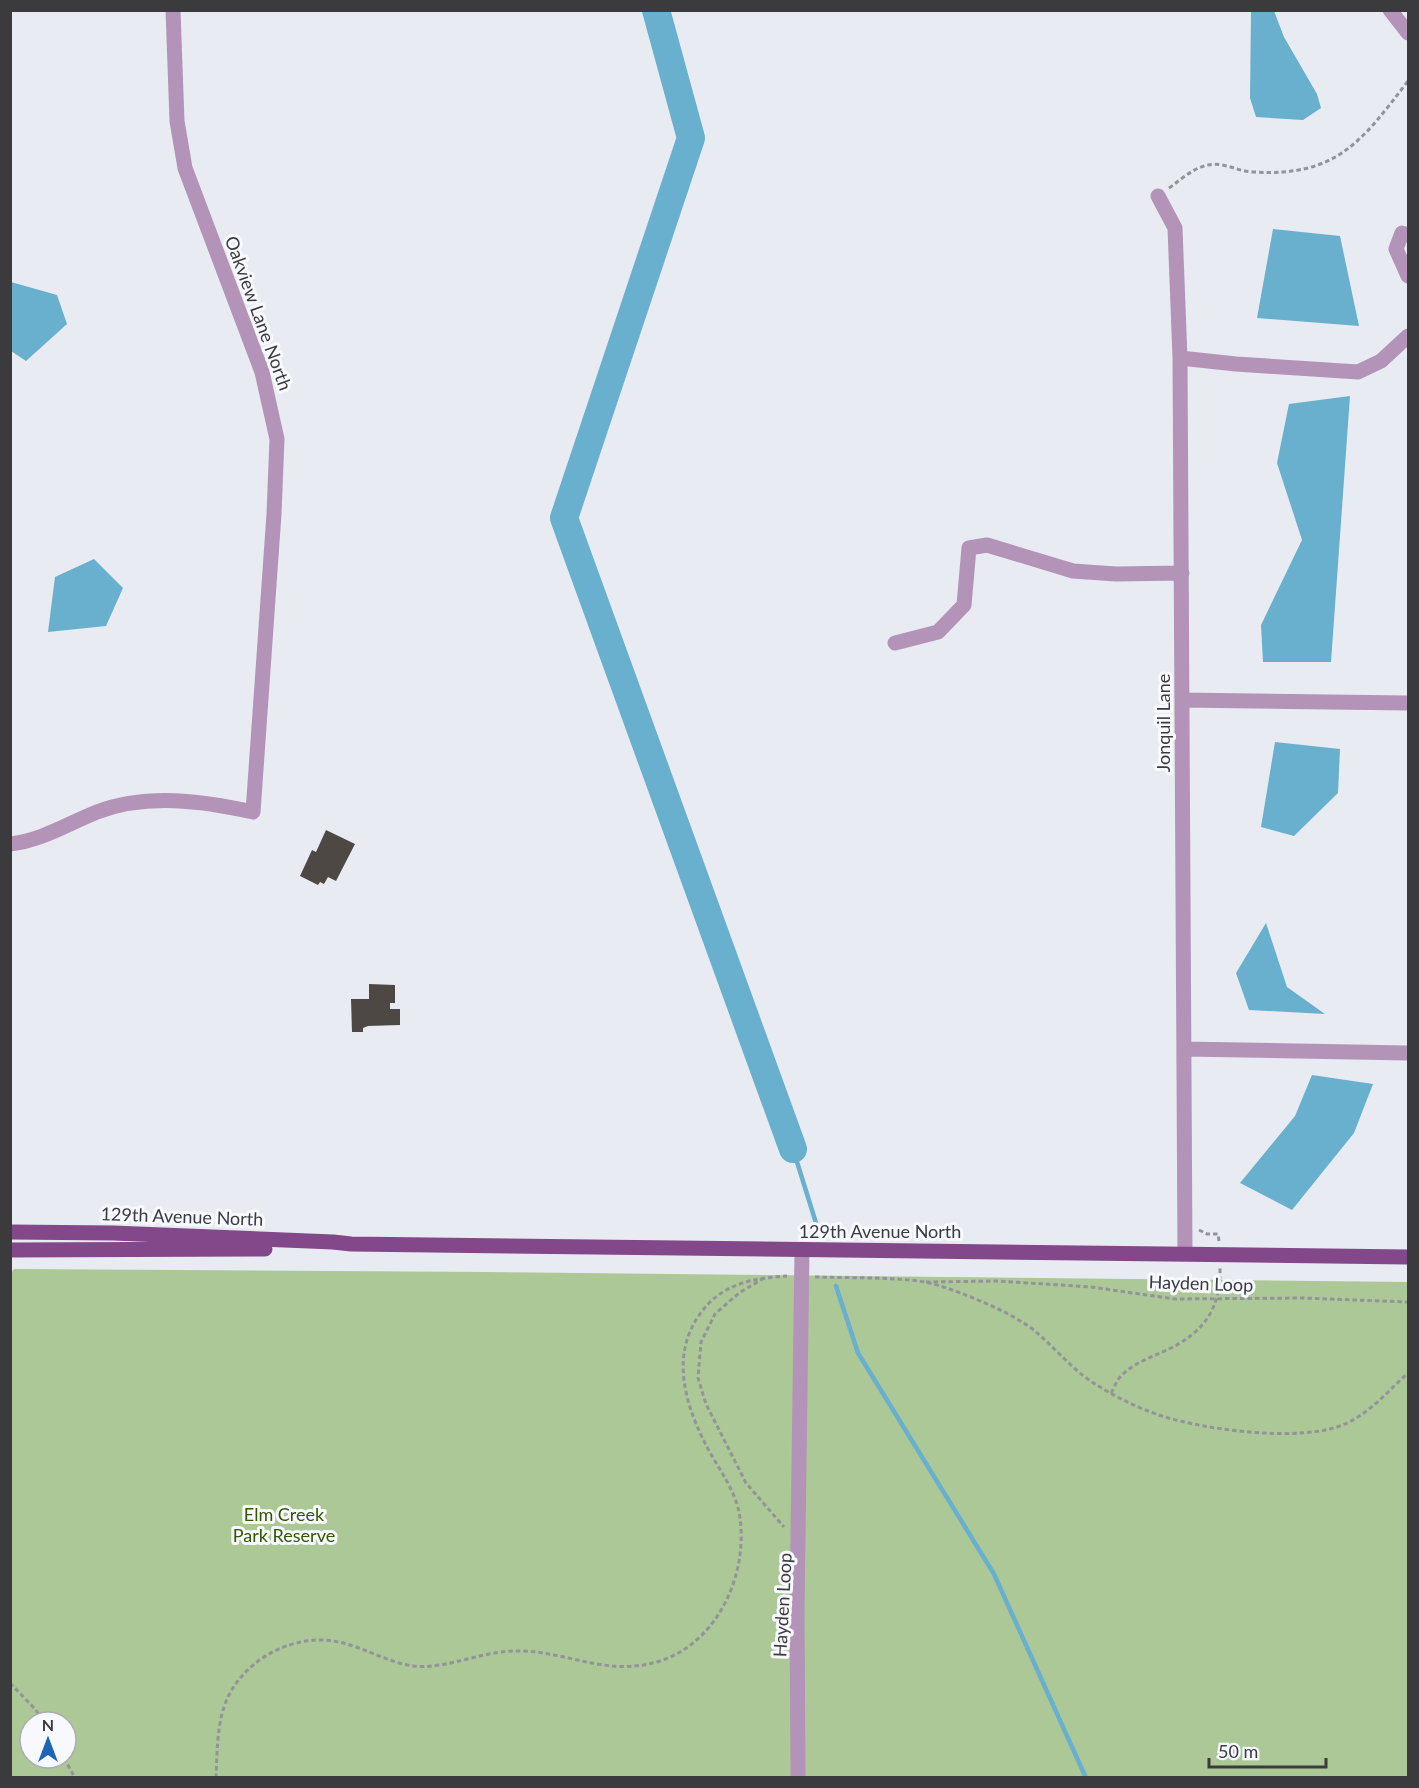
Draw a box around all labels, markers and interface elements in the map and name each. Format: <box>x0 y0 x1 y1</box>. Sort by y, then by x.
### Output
street label: Oakview Lane North <box>221 233 297 393</box>
street label: Jonquil Lane <box>1152 674 1174 772</box>
street label: 129th Avenue North <box>100 1202 264 1230</box>
street label: 129th Avenue North <box>799 1220 961 1242</box>
street label: Hayden Loop <box>1148 1270 1254 1296</box>
park label: Elm Creek Park Reserve <box>233 1503 335 1546</box>
street label: Hayden Loop <box>768 1552 796 1658</box>
north arrow <box>18 1710 78 1770</box>
text: N <box>42 1715 54 1734</box>
scale bar <box>1209 1731 1326 1769</box>
text: 50 m <box>1218 1740 1258 1762</box>

